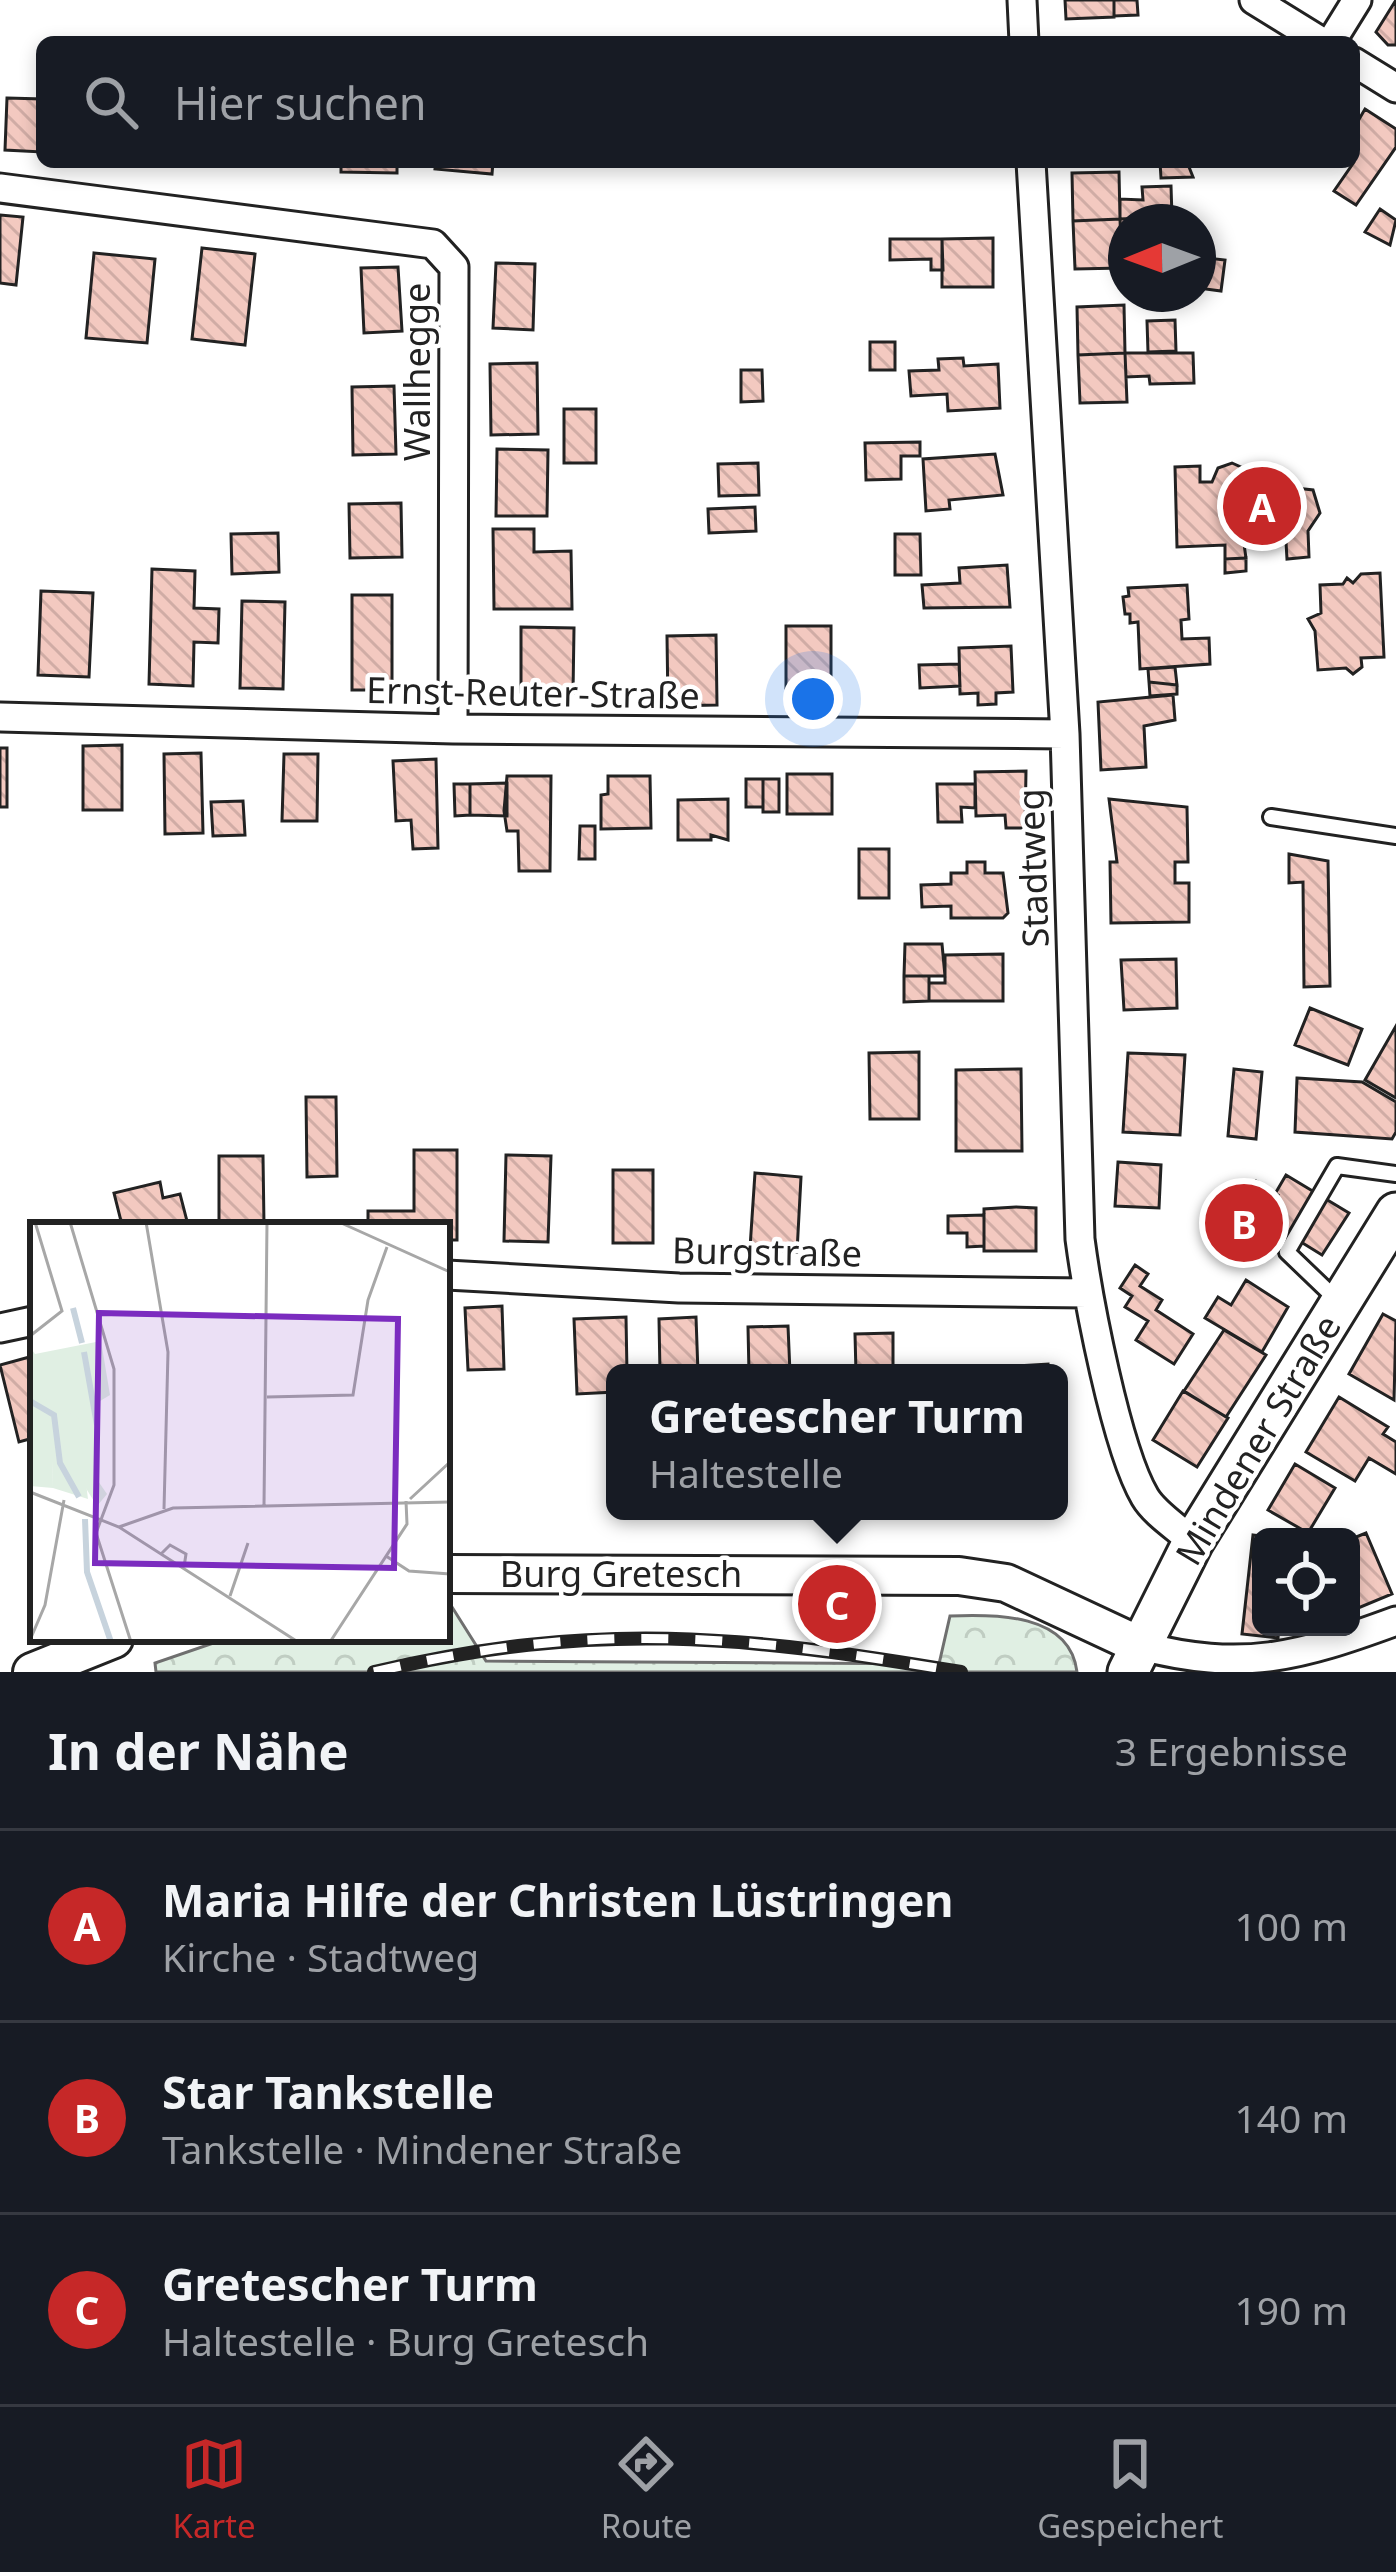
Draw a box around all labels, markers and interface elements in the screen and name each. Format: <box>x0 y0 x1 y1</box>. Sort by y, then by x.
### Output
search box <box>36 36 1360 168</box>
icon: search <box>78 69 144 135</box>
text: Hier suchen <box>174 72 427 133</box>
north arrow <box>1108 204 1216 312</box>
street label: Wallhegge <box>392 283 441 461</box>
pin: A <box>1223 461 1301 551</box>
street label: Ernst-Reuter-Straße <box>366 665 700 720</box>
your location <box>783 669 843 729</box>
street label: Stadtweg <box>1005 788 1060 948</box>
pin: B <box>1205 1178 1283 1268</box>
inset map <box>30 1222 450 1642</box>
street label: Burgstraße <box>672 1225 862 1278</box>
street label: Mindener Straße <box>1164 1306 1352 1574</box>
popup <box>606 1364 1068 1520</box>
text: Gretescher Turm <box>649 1385 1025 1446</box>
text: Haltestelle <box>649 1446 843 1499</box>
map controls <box>1252 1528 1360 1636</box>
button: locate <box>1252 1528 1360 1636</box>
street label: Burg Gretesch <box>500 1549 742 1598</box>
pin: C <box>798 1559 876 1649</box>
text: In der Nähe <box>48 1715 349 1785</box>
text: 3 Ergebnisse <box>1115 1724 1348 1777</box>
text: Maria Hilfe der Christen Lüstringen <box>162 1869 954 1930</box>
text: A <box>74 1899 101 1952</box>
text: 100 m <box>1234 1899 1348 1952</box>
text: Kirche · Stadtweg <box>162 1930 479 1983</box>
text: Star Tankstelle <box>162 2061 494 2122</box>
text: B <box>74 2091 100 2144</box>
text: 140 m <box>1234 2091 1348 2144</box>
text: Tankstelle · Mindener Straße <box>162 2122 682 2175</box>
text: Gretescher Turm <box>162 2253 538 2314</box>
text: C <box>74 2283 100 2336</box>
text: 190 m <box>1234 2283 1348 2336</box>
text: Haltestelle · Burg Gretesch <box>162 2314 649 2367</box>
tab: Karte <box>173 2431 256 2548</box>
tab: Route <box>601 2431 692 2548</box>
tab: Gespeichert <box>1037 2431 1223 2548</box>

